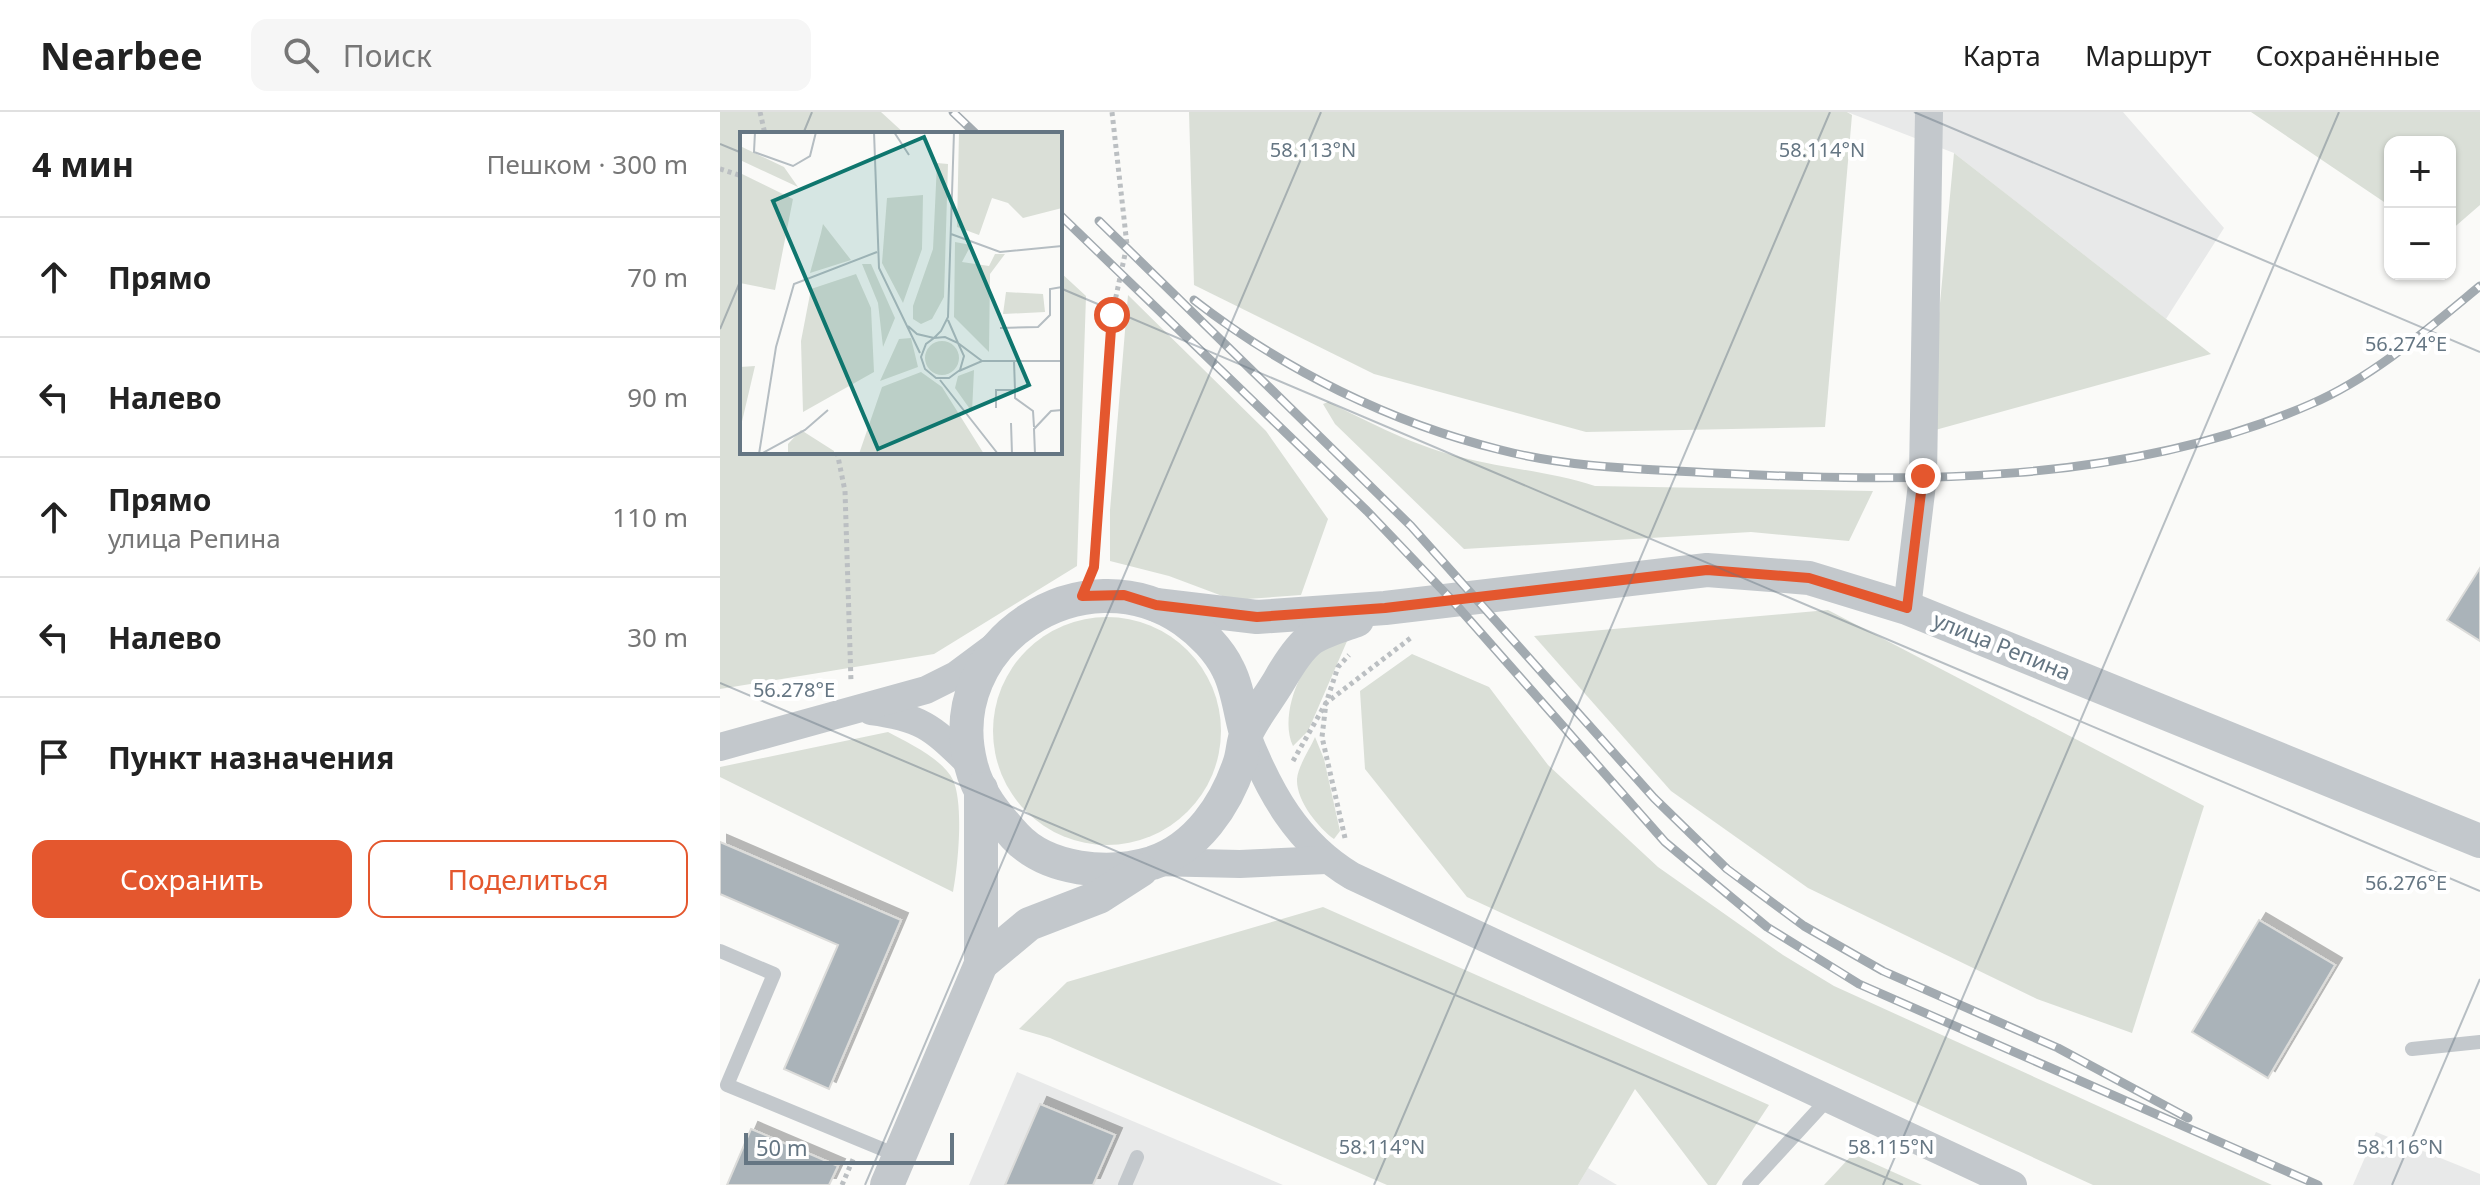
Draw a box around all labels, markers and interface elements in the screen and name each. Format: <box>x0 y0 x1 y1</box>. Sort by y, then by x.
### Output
search box <box>251 19 811 91</box>
text: Nearbee <box>40 29 203 81</box>
icon: search <box>279 33 323 77</box>
text: Поиск <box>343 35 432 76</box>
text: Карта <box>1963 36 2041 74</box>
text: Маршрут <box>2085 36 2211 74</box>
text: Сохранённые <box>2255 36 2440 74</box>
inset map <box>740 132 1062 454</box>
text: 58.113°N <box>1270 136 1356 163</box>
text: 58.114°N <box>1779 136 1865 163</box>
map controls <box>2384 136 2456 280</box>
button: + <box>2384 136 2456 208</box>
text: 4 мин <box>32 141 134 187</box>
text: Пешком · 300 m <box>486 146 688 182</box>
button: − <box>2384 208 2456 280</box>
icon: ahead <box>32 255 76 299</box>
text: Прямо <box>108 257 212 298</box>
text: 70 m <box>627 259 688 295</box>
route start <box>1094 297 1130 333</box>
text: 56.274°E <box>2365 330 2447 357</box>
icon: left <box>32 375 76 419</box>
text: Налево <box>108 377 222 418</box>
text: 90 m <box>627 379 688 415</box>
route end <box>1905 458 1941 494</box>
text: Прямо <box>108 479 212 520</box>
icon: ahead <box>32 495 76 539</box>
text: 110 m <box>612 499 688 535</box>
text: улица Репина <box>108 520 281 556</box>
street label: улица Репина <box>1929 604 2076 686</box>
icon: left <box>32 615 76 659</box>
text: Налево <box>108 617 222 658</box>
text: 30 m <box>627 619 688 655</box>
text: 56.278°E <box>753 676 835 703</box>
icon: arrive <box>32 735 76 779</box>
text: Пункт назначения <box>108 737 394 778</box>
button: Сохранить <box>32 840 352 918</box>
button: Поделиться <box>368 840 688 918</box>
text: 56.276°E <box>2365 869 2447 896</box>
scale bar <box>744 1129 954 1165</box>
text: 50 m <box>756 1132 807 1162</box>
text: 58.114°N <box>1339 1133 1425 1160</box>
text: 58.115°N <box>1848 1133 1934 1160</box>
text: 58.116°N <box>2357 1133 2443 1160</box>

